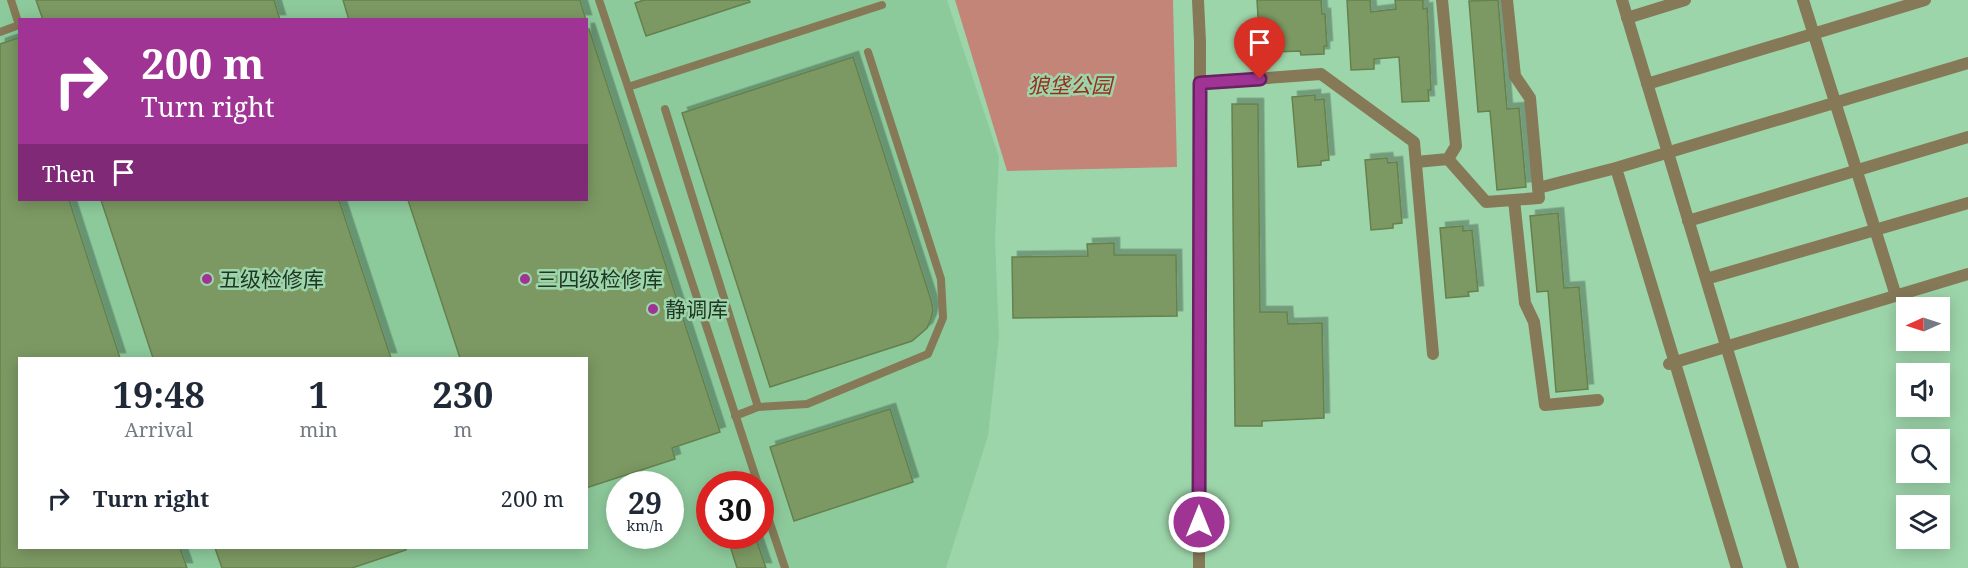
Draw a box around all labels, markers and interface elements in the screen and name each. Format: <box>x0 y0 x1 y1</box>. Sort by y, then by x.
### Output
pin <box>1234 17 1285 79</box>
icon: arrive <box>1243 26 1276 59</box>
text: 200 m <box>141 34 265 91</box>
icon: right <box>42 42 120 120</box>
park label: 狼垡公园 <box>1028 71 1115 99</box>
text: Turn right <box>141 88 274 125</box>
icon: arrive <box>107 156 140 189</box>
text: Then <box>42 158 95 188</box>
place label: 五级检修库 <box>219 265 324 293</box>
place label: 三四级检修库 <box>537 265 663 293</box>
marker: 五级检修库 <box>200 272 214 286</box>
marker: 三四级检修库 <box>518 272 532 286</box>
place label: 静调库 <box>665 295 728 323</box>
north arrow <box>1896 297 1950 351</box>
map controls <box>1896 297 1950 549</box>
marker: 静调库 <box>646 302 660 316</box>
button: sound <box>1896 363 1950 417</box>
text: 19:48 <box>113 370 205 419</box>
text: 1 <box>308 370 329 419</box>
text: 230 <box>432 370 493 419</box>
text: Arrival <box>125 416 193 443</box>
text: min <box>300 416 338 443</box>
text: m <box>453 416 472 443</box>
button: search <box>1896 429 1950 483</box>
speed limit sign: 30 <box>696 471 774 549</box>
icon: right <box>42 482 75 515</box>
text: 29 <box>628 482 662 523</box>
text: Turn right <box>93 483 209 513</box>
text: 200 m <box>501 483 564 513</box>
position arrow <box>1167 490 1231 554</box>
button: layers <box>1896 495 1950 549</box>
text: km/h <box>627 515 663 535</box>

